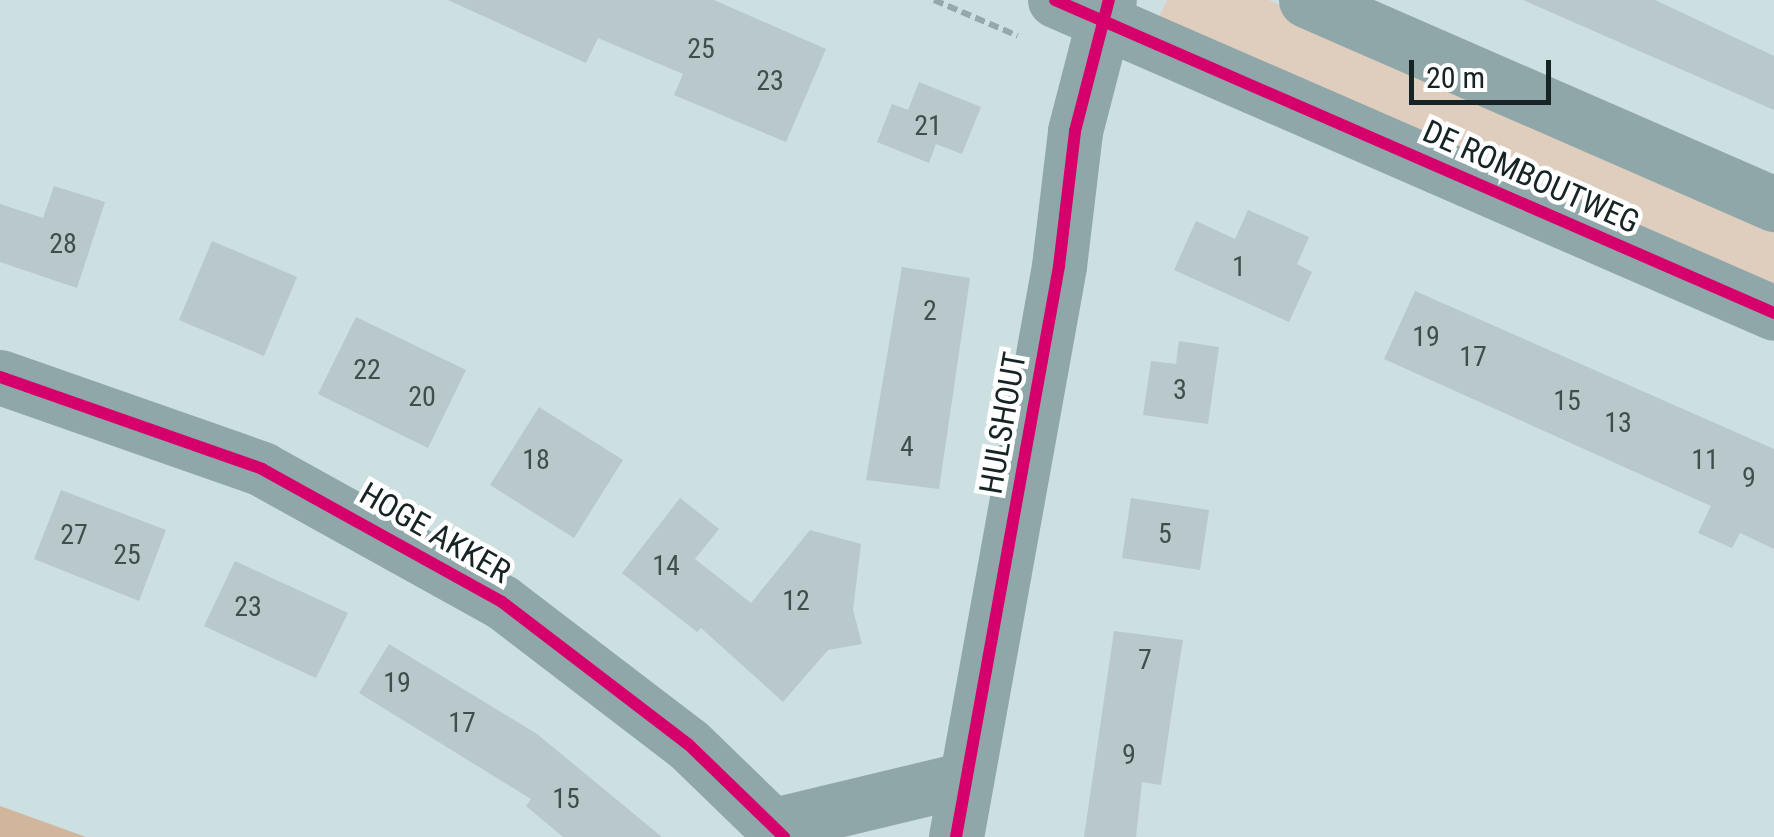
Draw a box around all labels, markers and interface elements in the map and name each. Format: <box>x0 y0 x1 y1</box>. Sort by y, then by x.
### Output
house number: 25 <box>687 32 715 66</box>
scale bar <box>1414 40 1556 102</box>
text: 20 m <box>1426 60 1485 95</box>
house number: 23 <box>756 64 784 98</box>
house number: 21 <box>914 109 942 143</box>
street label: DE ROMBOUTWEG <box>1417 112 1645 242</box>
house number: 28 <box>49 227 77 261</box>
house number: 1 <box>1232 250 1246 284</box>
house number: 2 <box>923 294 937 328</box>
house number: 19 <box>1412 320 1440 354</box>
house number: 17 <box>1459 340 1487 374</box>
street label: HULSHOUT <box>972 349 1034 497</box>
house number: 22 <box>353 353 381 387</box>
house number: 3 <box>1173 373 1187 407</box>
house number: 20 <box>408 380 436 414</box>
house number: 15 <box>1553 384 1581 418</box>
house number: 13 <box>1604 406 1632 440</box>
house number: 4 <box>900 430 914 464</box>
house number: 18 <box>522 443 550 477</box>
house number: 11 <box>1691 443 1719 477</box>
house number: 9 <box>1742 461 1756 495</box>
street label: HOGE AKKER <box>353 475 517 591</box>
house number: 5 <box>1158 517 1172 551</box>
house number: 27 <box>60 518 88 552</box>
house number: 25 <box>113 538 141 572</box>
house number: 14 <box>652 549 680 583</box>
house number: 12 <box>782 584 810 618</box>
house number: 23 <box>234 590 262 624</box>
house number: 7 <box>1138 643 1152 677</box>
house number: 19 <box>383 666 411 700</box>
house number: 17 <box>448 706 476 740</box>
house number: 9 <box>1122 738 1136 772</box>
house number: 15 <box>552 782 580 816</box>

